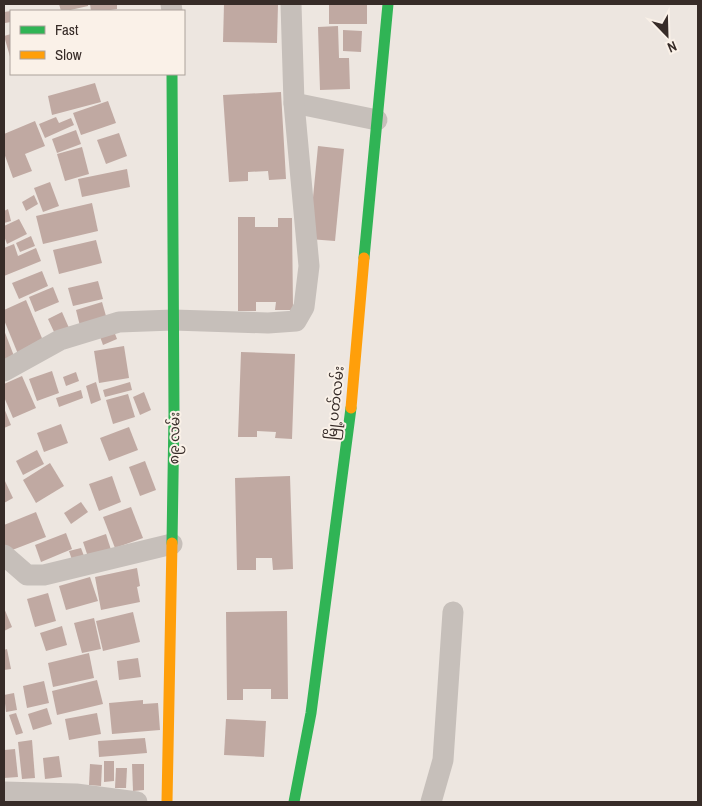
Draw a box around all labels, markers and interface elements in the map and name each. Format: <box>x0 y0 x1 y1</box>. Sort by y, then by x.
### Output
legend <box>10 10 185 75</box>
north arrow <box>642 10 692 60</box>
text: Fast <box>55 19 79 40</box>
text: N <box>665 37 679 57</box>
text: Slow <box>55 44 82 65</box>
street label: မြို့ပတ်လမ်း <box>321 365 351 441</box>
street label: ၈၉ လမ်း <box>164 412 186 464</box>

